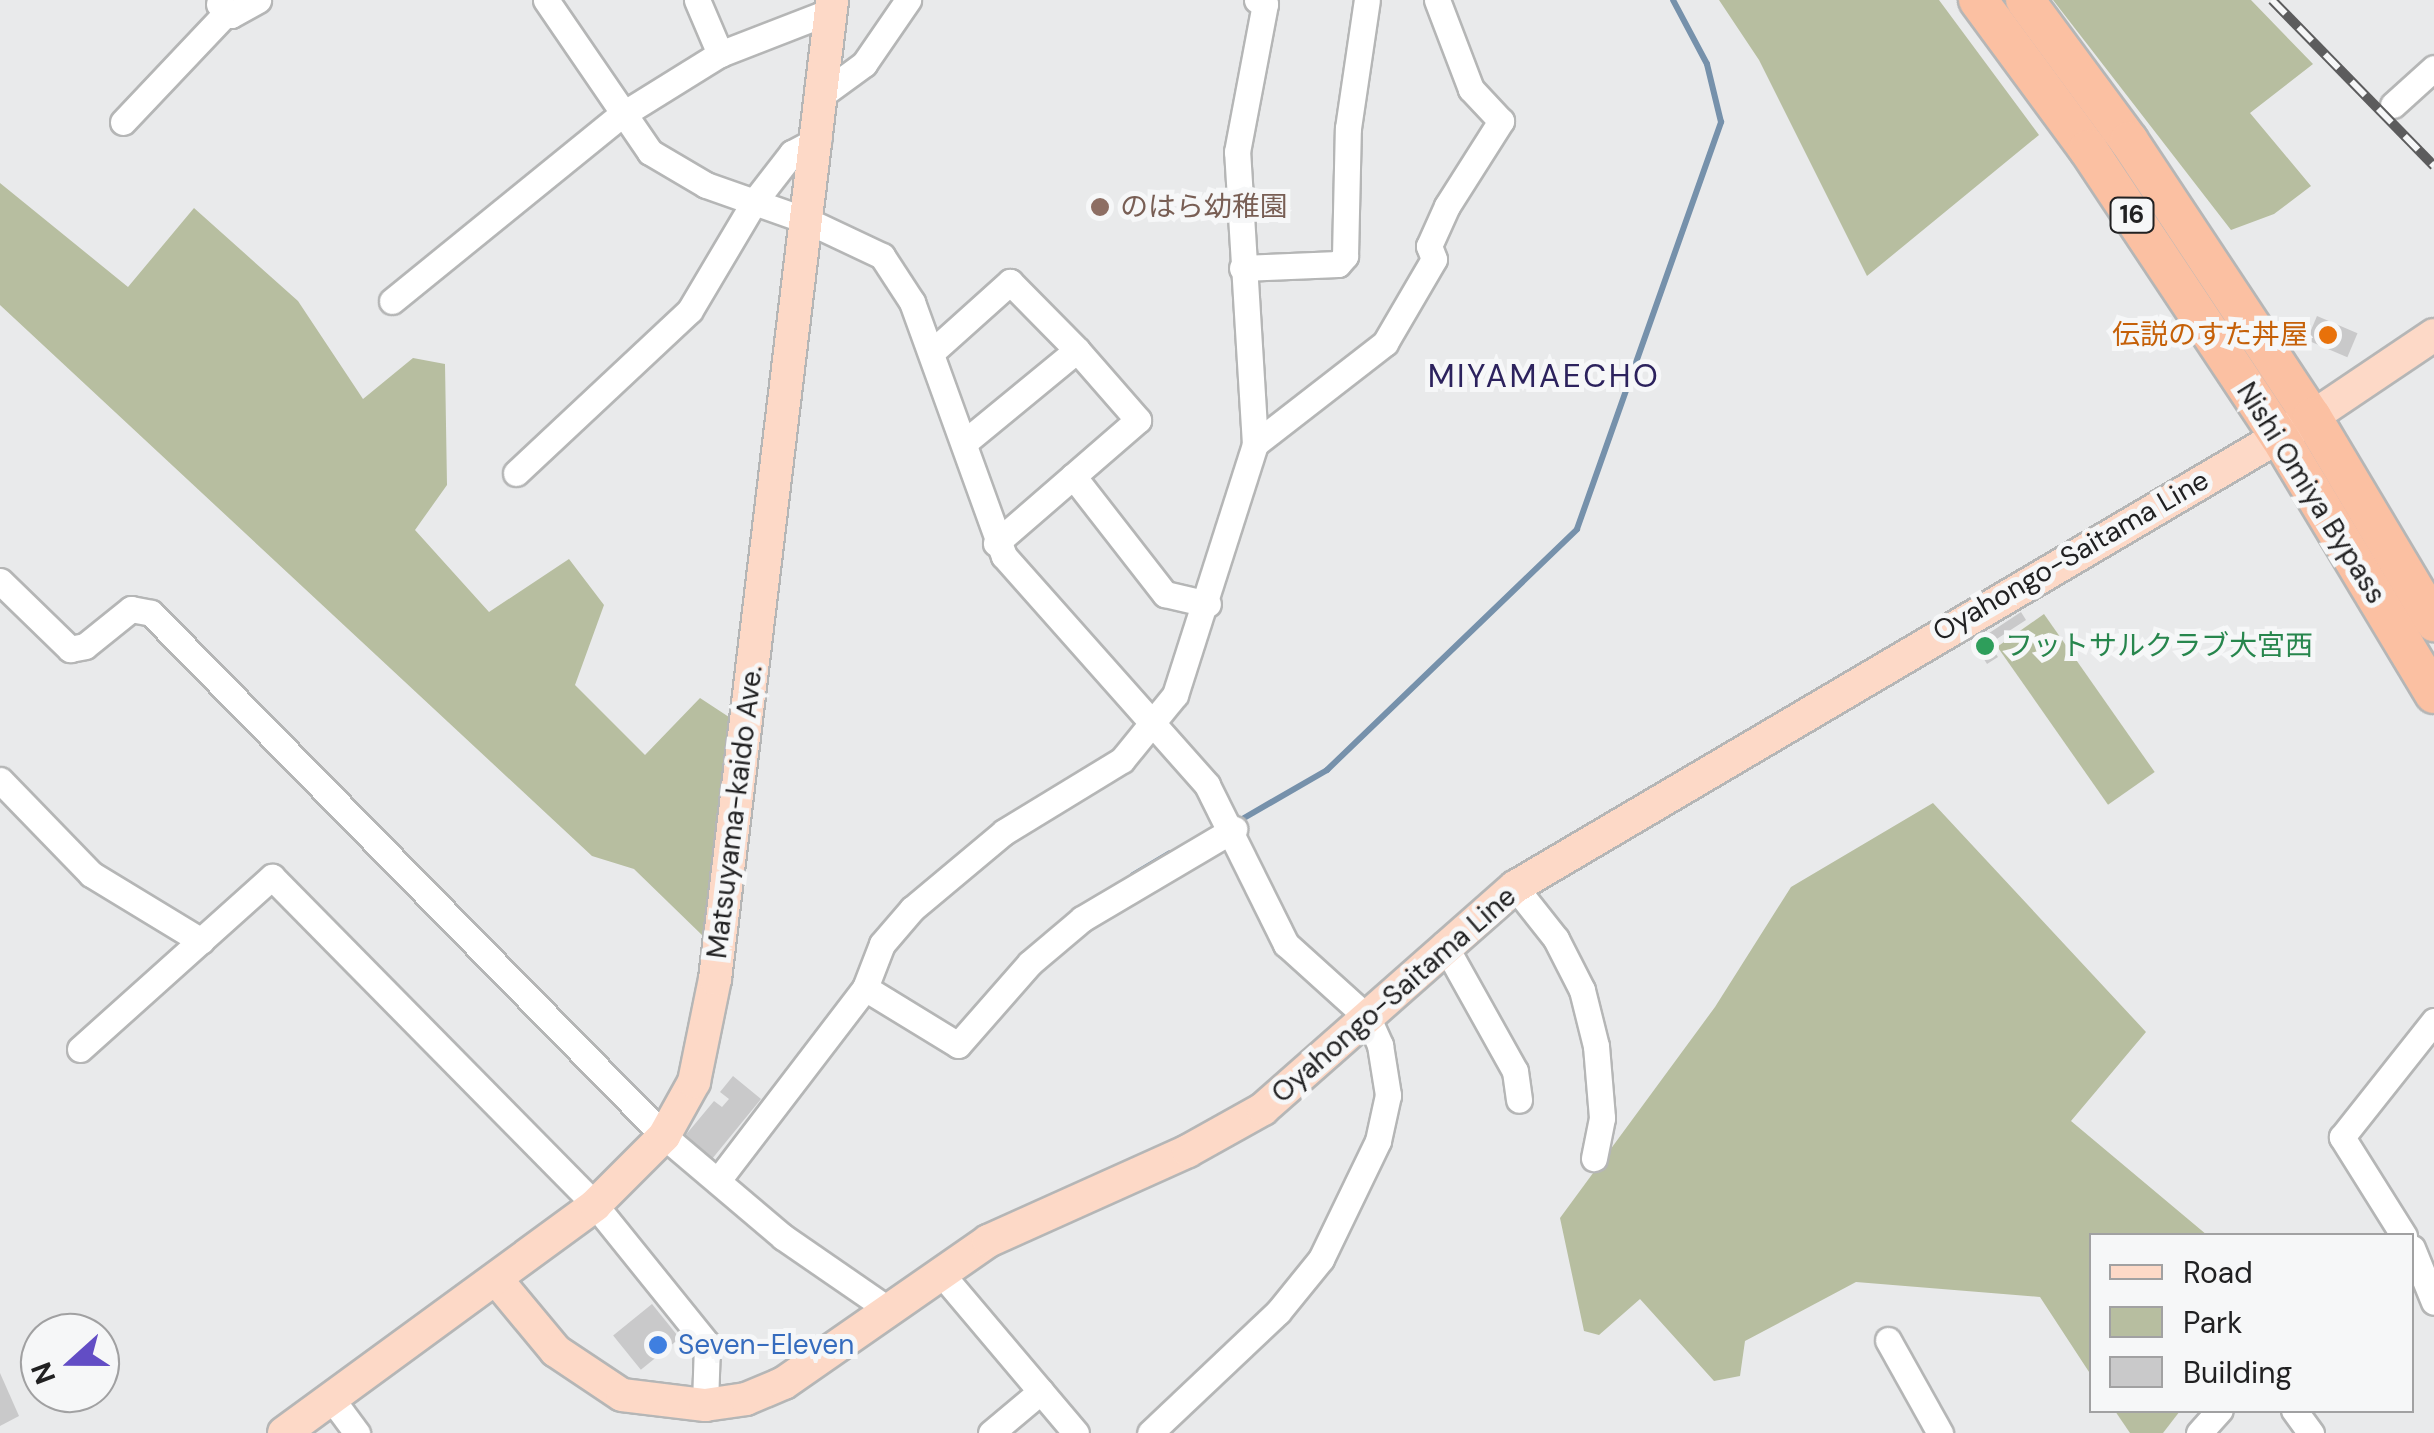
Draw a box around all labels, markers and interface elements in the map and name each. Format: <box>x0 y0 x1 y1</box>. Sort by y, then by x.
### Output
place label: のはら幼稚園 <box>1120 190 1288 224</box>
road number: 16 <box>2110 195 2154 235</box>
marker: のはら幼稚園 <box>1089 196 1111 218</box>
place label: 伝説のすた丼屋 <box>2112 318 2308 352</box>
marker: 伝説のすた丼屋 <box>2317 324 2339 346</box>
district label: MIYAMAECHO <box>1428 357 1660 395</box>
street label: Nishi Omiya Bypass <box>2229 376 2393 610</box>
street label: Oyahongo-Saitama Line <box>1927 463 2215 649</box>
place label: フットサルクラブ大宮西 <box>2005 629 2313 663</box>
marker: フットサルクラブ大宮西 <box>1974 635 1996 657</box>
street label: Matsuyama-kaido Ave. <box>700 664 770 960</box>
street label: Oyahongo-Saitama Line <box>1265 880 1523 1110</box>
legend <box>2089 1233 2414 1413</box>
text: Road <box>2183 1253 2253 1292</box>
text: Park <box>2183 1303 2242 1342</box>
north arrow <box>20 1313 120 1413</box>
place label: Seven-Eleven <box>678 1328 854 1362</box>
marker: Seven-Eleven <box>647 1334 669 1356</box>
text: Building <box>2183 1353 2292 1392</box>
text: N <box>22 1357 64 1389</box>

